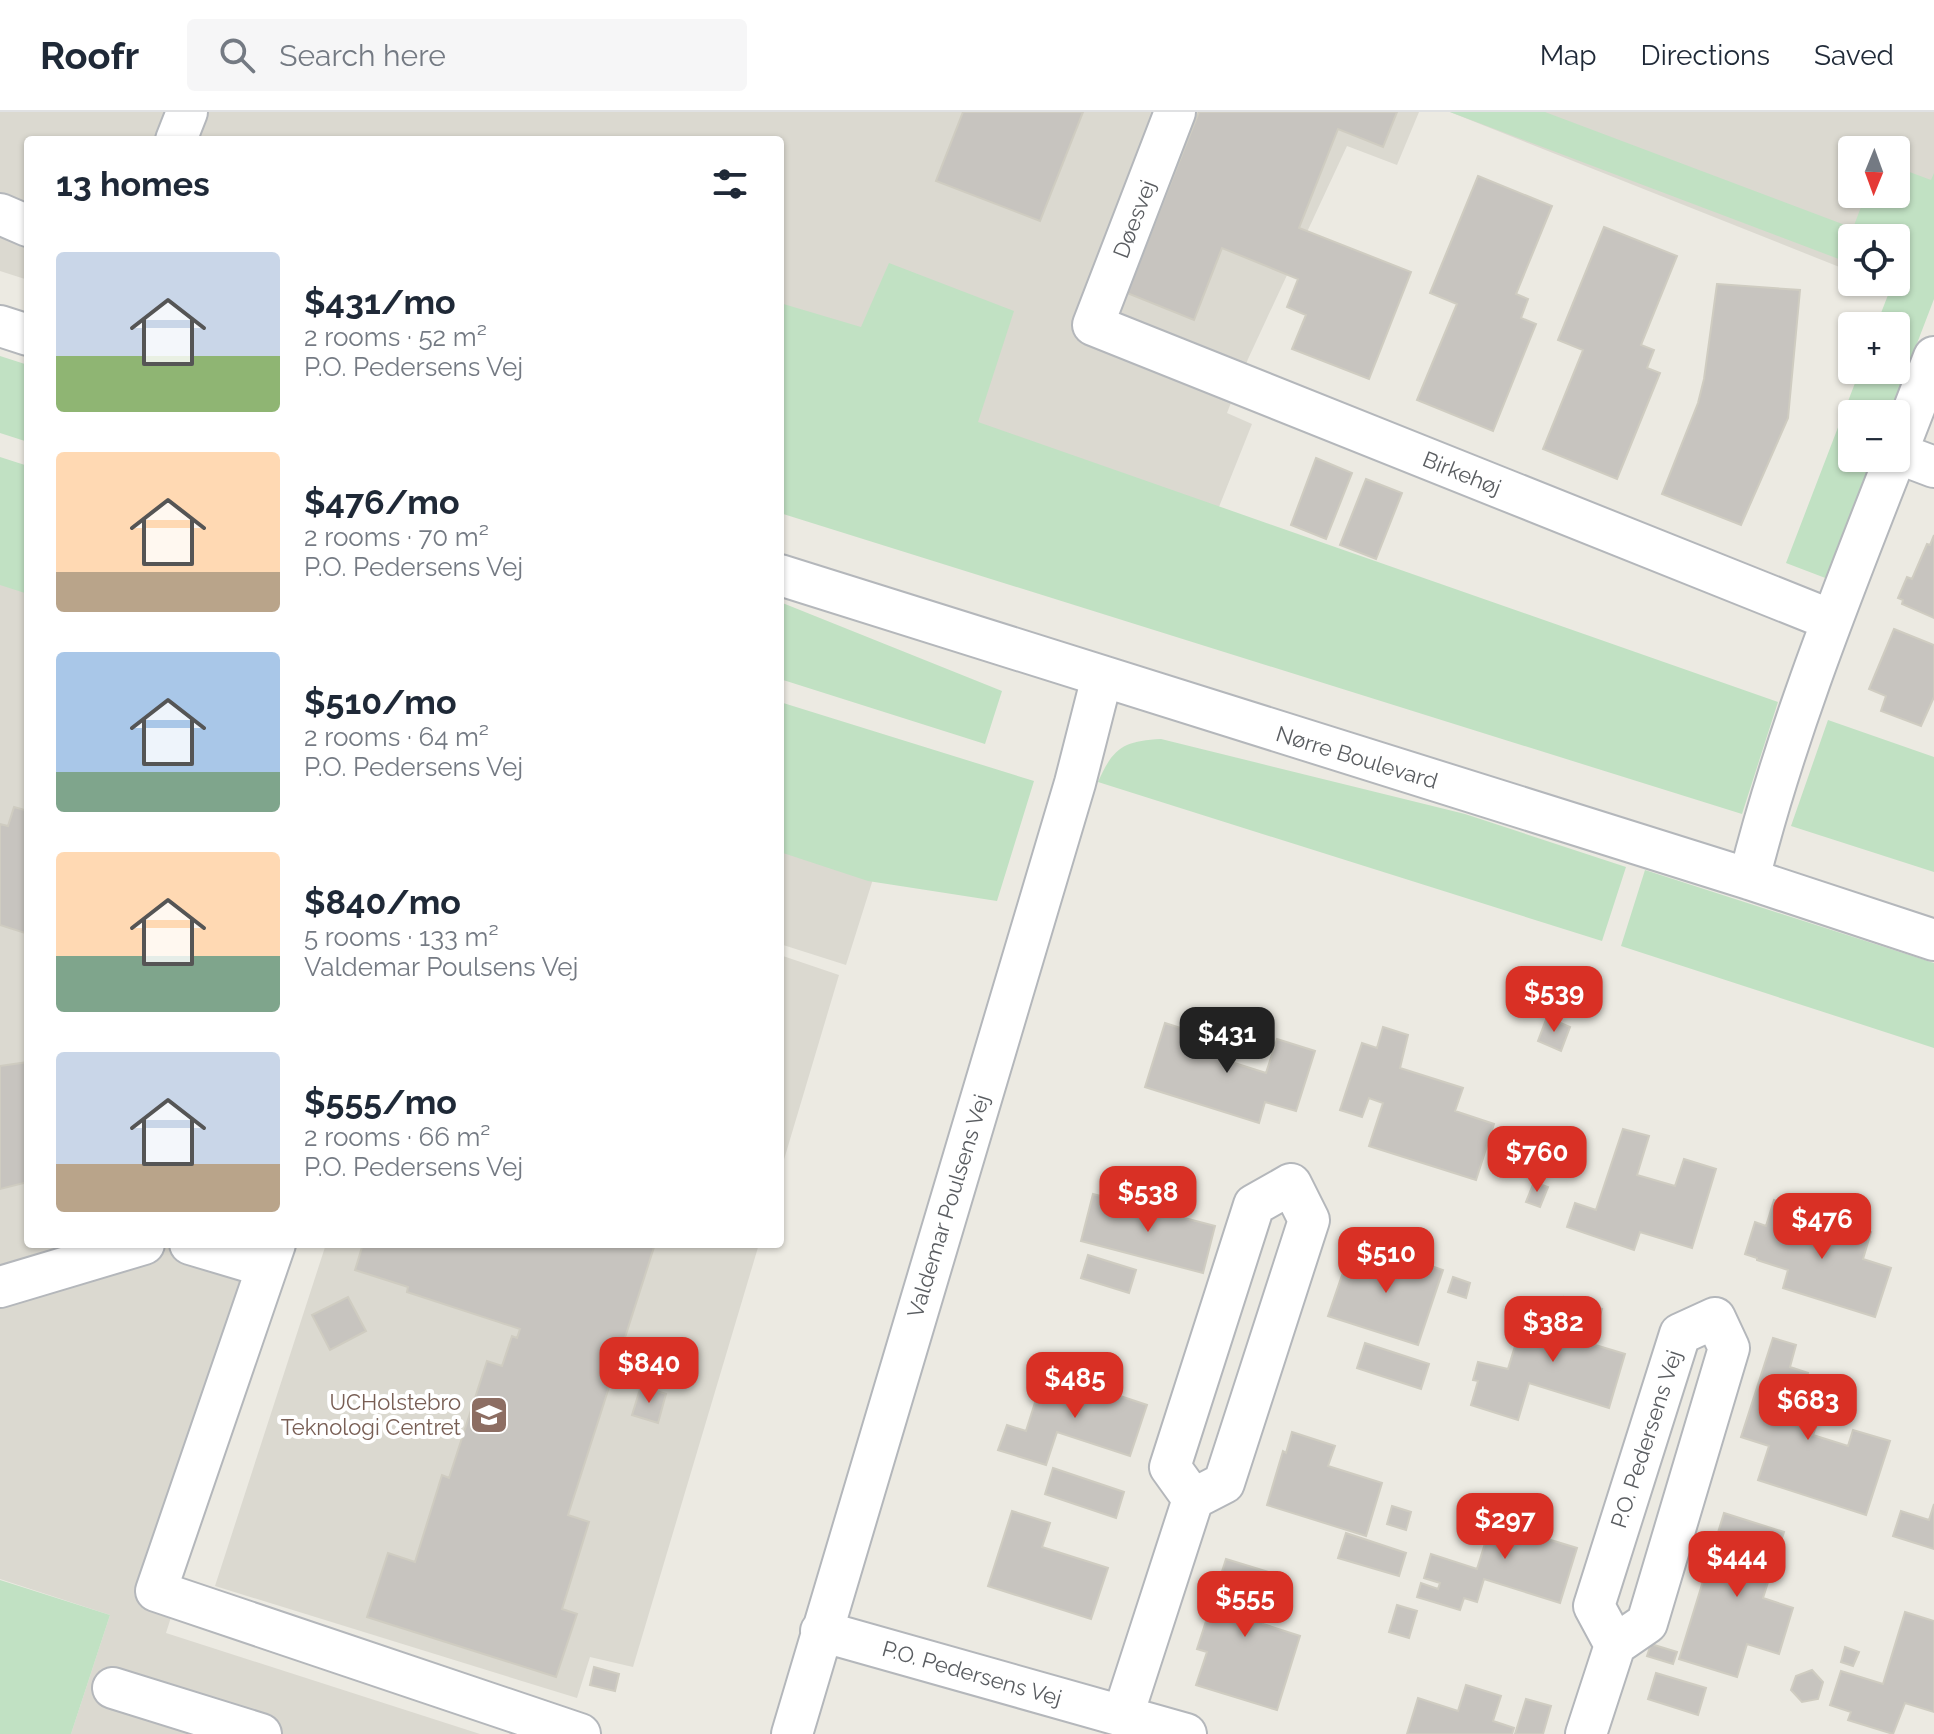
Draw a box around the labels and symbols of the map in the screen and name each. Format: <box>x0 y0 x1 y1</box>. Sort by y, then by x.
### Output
north arrow <box>1838 136 1910 208</box>
street label: Døesvej <box>1107 176 1161 262</box>
street label: Birkehøj <box>1419 446 1505 500</box>
street label: Nørre Boulevard <box>1273 720 1441 794</box>
pin: $539 <box>1507 966 1601 1034</box>
pin: $431 <box>1180 1007 1274 1075</box>
street label: Valdemar Poulsens Vej <box>902 1091 994 1321</box>
pin: $760 <box>1490 1126 1584 1194</box>
pin: $538 <box>1101 1166 1195 1234</box>
pin: $476 <box>1775 1193 1869 1261</box>
pin: $510 <box>1339 1227 1433 1295</box>
pin: $382 <box>1506 1296 1600 1364</box>
pin: $840 <box>602 1337 696 1405</box>
street label: P.O. Pedersens Vej <box>1605 1347 1687 1531</box>
pin: $485 <box>1028 1352 1122 1420</box>
pin: $683 <box>1761 1374 1855 1442</box>
place label: UCHolstebro Teknologi Centret <box>281 1389 462 1440</box>
school or university icon: UCHolstebro Teknologi Centret <box>468 1394 510 1436</box>
pin: $297 <box>1458 1493 1552 1561</box>
pin: $444 <box>1690 1531 1784 1599</box>
pin: $555 <box>1198 1571 1292 1639</box>
street label: P.O. Pedersens Vej <box>879 1635 1065 1711</box>

